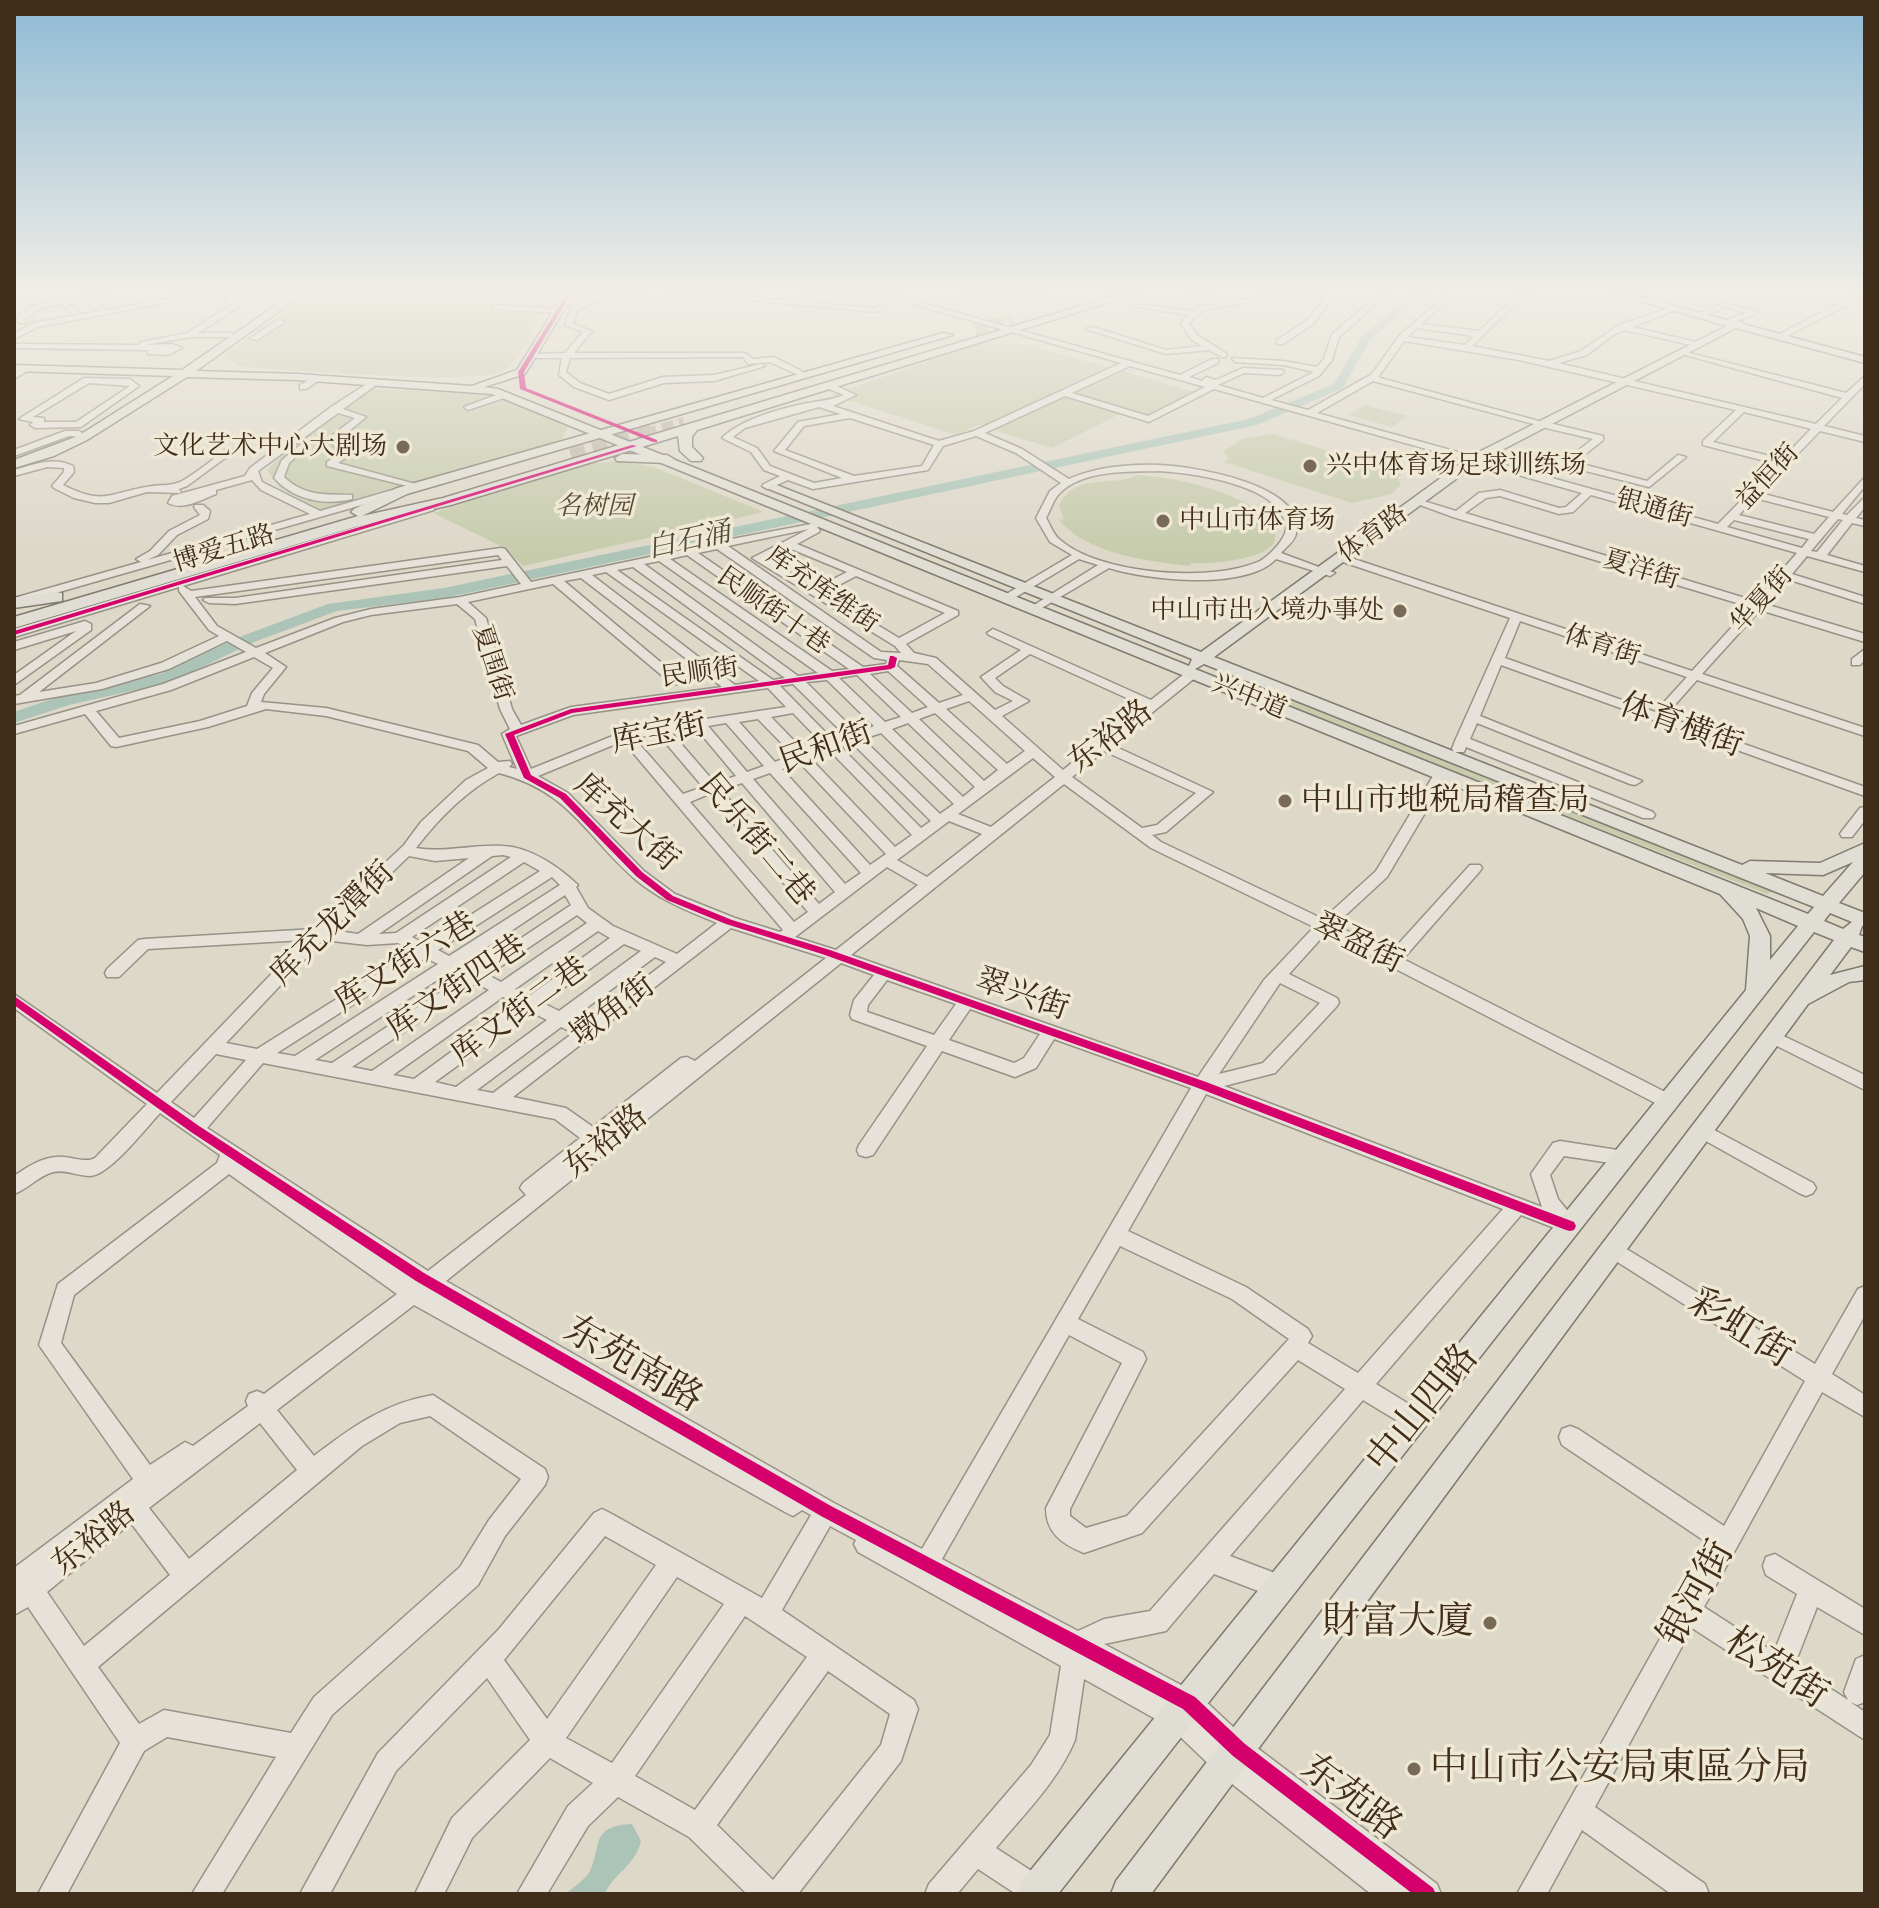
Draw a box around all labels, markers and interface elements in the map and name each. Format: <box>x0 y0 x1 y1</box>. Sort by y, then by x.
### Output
place label: 文化艺术中心大剧场 <box>153 431 387 463</box>
marker: 文化艺术中心大剧场 <box>394 438 412 456</box>
street label: 益恒街 <box>1730 438 1806 516</box>
place label: 兴中体育场足球训练场 <box>1326 450 1586 482</box>
marker: 兴中体育场足球训练场 <box>1301 457 1319 475</box>
street label: 银通街 <box>1612 483 1696 535</box>
park label: 名树园 <box>555 491 633 523</box>
street label: 体育路 <box>1332 498 1414 570</box>
place label: 中山市体育场 <box>1179 505 1335 537</box>
marker: 中山市体育场 <box>1154 512 1172 530</box>
water label: 白石涌 <box>644 516 734 566</box>
street label: 博爱五路 <box>170 519 278 579</box>
street label: 库充库维街 <box>760 540 884 640</box>
street label: 夏洋街 <box>1599 544 1683 596</box>
street label: 民顺街十巷 <box>711 561 835 661</box>
street label: 华夏街 <box>1724 561 1800 639</box>
place label: 中山市出入境办事处 <box>1150 595 1384 627</box>
marker: 中山市出入境办事处 <box>1391 602 1409 620</box>
street label: 体育街 <box>1560 619 1644 673</box>
street label: 夏围街 <box>465 621 519 705</box>
street label: 民顺街 <box>659 652 741 694</box>
street label: 兴中道 <box>1207 668 1291 726</box>
street label: 体育横街 <box>1614 686 1748 766</box>
street label: 东裕路 <box>1061 692 1161 782</box>
street label: 库宝街 <box>608 706 710 762</box>
street label: 民和街 <box>774 714 878 782</box>
street label: 库充大街 <box>566 766 686 880</box>
street label: 民乐街二巷 <box>690 766 822 914</box>
place label: 中山市地税局稽查局 <box>1301 782 1589 820</box>
marker: 中山市地税局稽查局 <box>1276 792 1294 810</box>
street label: 库充龙潭街 <box>263 854 403 994</box>
street label: 库文街六巷 <box>328 904 484 1022</box>
street label: 翠盈街 <box>1306 906 1410 982</box>
street label: 库文街四巷 <box>380 927 534 1049</box>
street label: 库文街二巷 <box>444 949 596 1075</box>
street label: 翠兴街 <box>970 961 1074 1029</box>
street label: 墩角街 <box>563 967 663 1055</box>
street label: 东裕路 <box>557 1097 655 1187</box>
street label: 彩虹街 <box>1680 1279 1800 1379</box>
street label: 东苑南路 <box>556 1307 710 1423</box>
street label: 中山四路 <box>1357 1336 1489 1482</box>
street label: 东裕路 <box>45 1494 143 1584</box>
street label: 银河街 <box>1649 1533 1745 1655</box>
place label: 財富大廈 <box>1322 1600 1474 1646</box>
marker: 財富大廈 <box>1481 1614 1499 1632</box>
street label: 松苑街 <box>1716 1619 1836 1719</box>
street label: 东苑路 <box>1292 1745 1410 1851</box>
place label: 中山市公安局東區分局 <box>1430 1746 1810 1792</box>
marker: 中山市公安局東區分局 <box>1405 1760 1423 1778</box>

